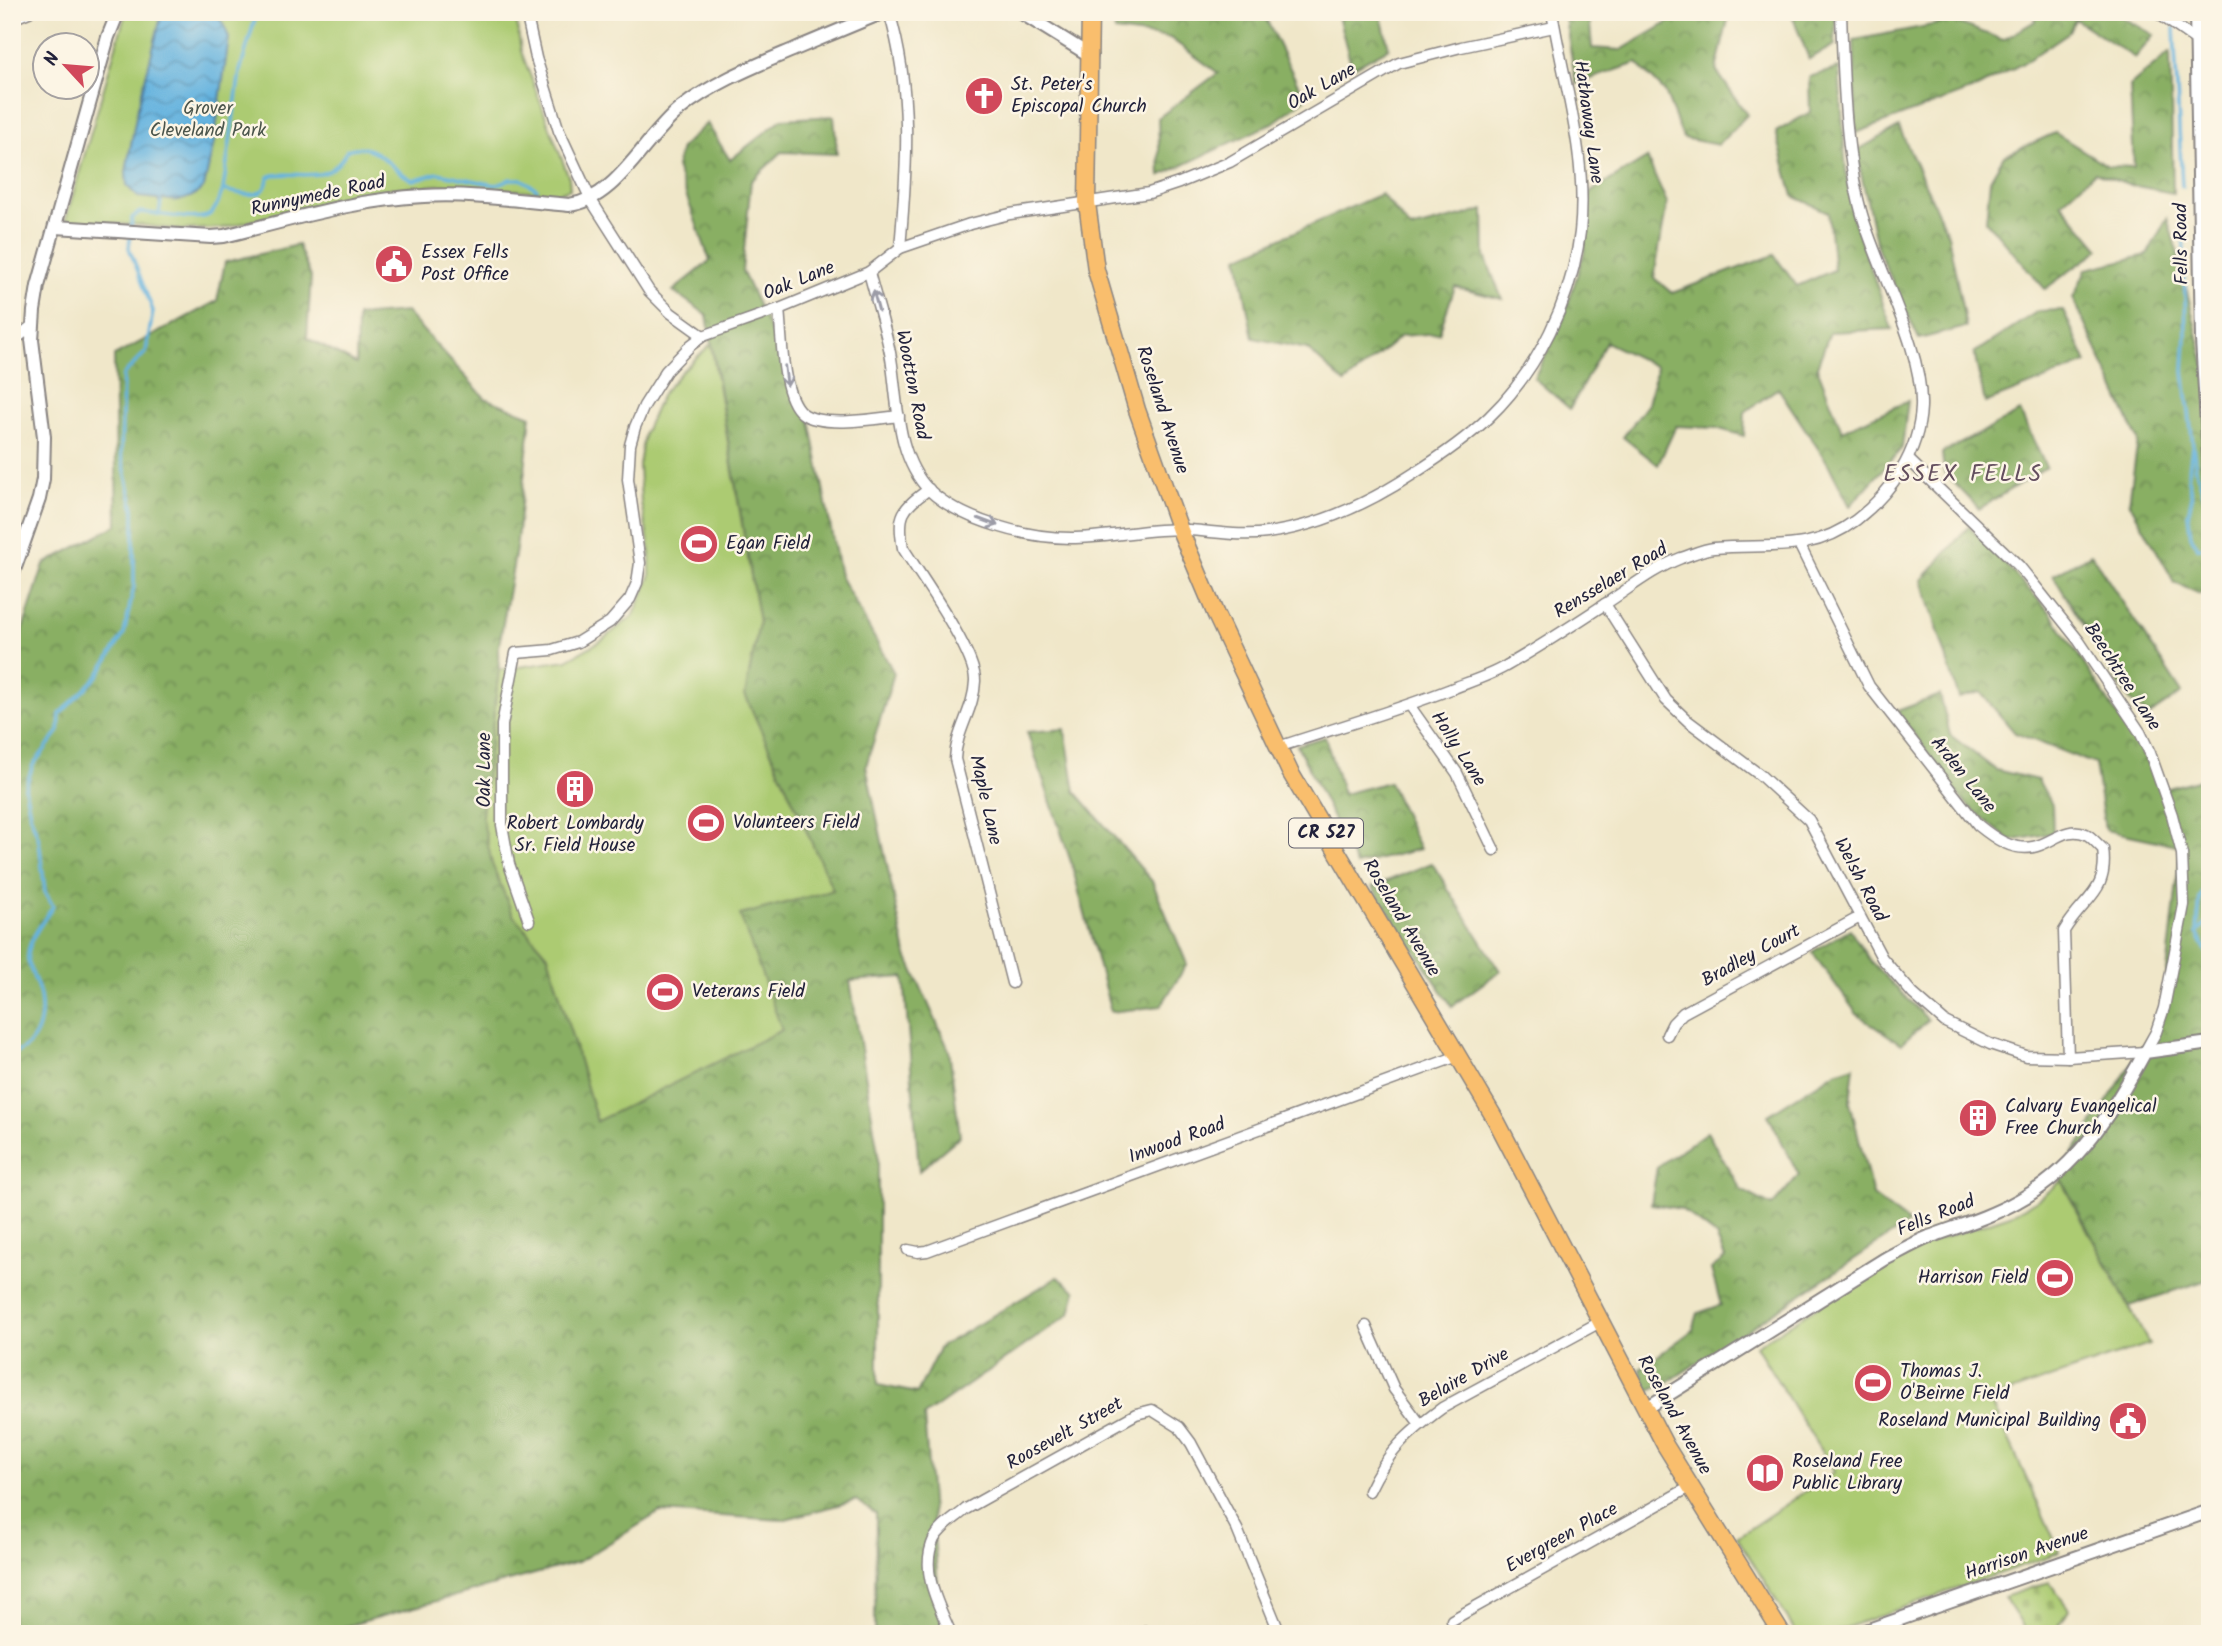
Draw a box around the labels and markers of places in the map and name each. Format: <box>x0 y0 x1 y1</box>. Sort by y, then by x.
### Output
place label: St. Peter's Episcopal Church <box>1011 70 1147 122</box>
church icon: St. Peter's Episcopal Church <box>963 75 1005 117</box>
place label: Essex Fells Post Office <box>421 238 509 290</box>
public building icon: Essex Fells Post Office <box>373 243 415 285</box>
sports icon: Egan Field <box>678 523 720 565</box>
place label: Egan Field <box>726 529 810 559</box>
building icon: Robert Lombardy Sr. Field House <box>554 768 596 810</box>
sports icon: Volunteers Field <box>685 802 727 844</box>
place label: Volunteers Field <box>733 808 860 838</box>
place label: Robert Lombardy Sr. Field House <box>506 809 645 861</box>
sports icon: Veterans Field <box>644 971 686 1013</box>
place label: Veterans Field <box>692 977 805 1007</box>
place label: Calvary Evangelical Free Church <box>2005 1092 2157 1144</box>
building icon: Calvary Evangelical Free Church <box>1957 1097 1999 1139</box>
sports icon: Harrison Field <box>2034 1257 2076 1299</box>
place label: Harrison Field <box>1918 1263 2029 1293</box>
place label: Thomas J. O'Beirne Field <box>1900 1357 2010 1409</box>
sports icon: Thomas J. O'Beirne Field <box>1852 1362 1894 1404</box>
public building icon: Roseland Municipal Building <box>2107 1400 2149 1442</box>
place label: Roseland Municipal Building <box>1878 1406 2101 1436</box>
place label: Roseland Free Public Library <box>1792 1447 1903 1499</box>
library icon: Roseland Free Public Library <box>1744 1452 1786 1494</box>

